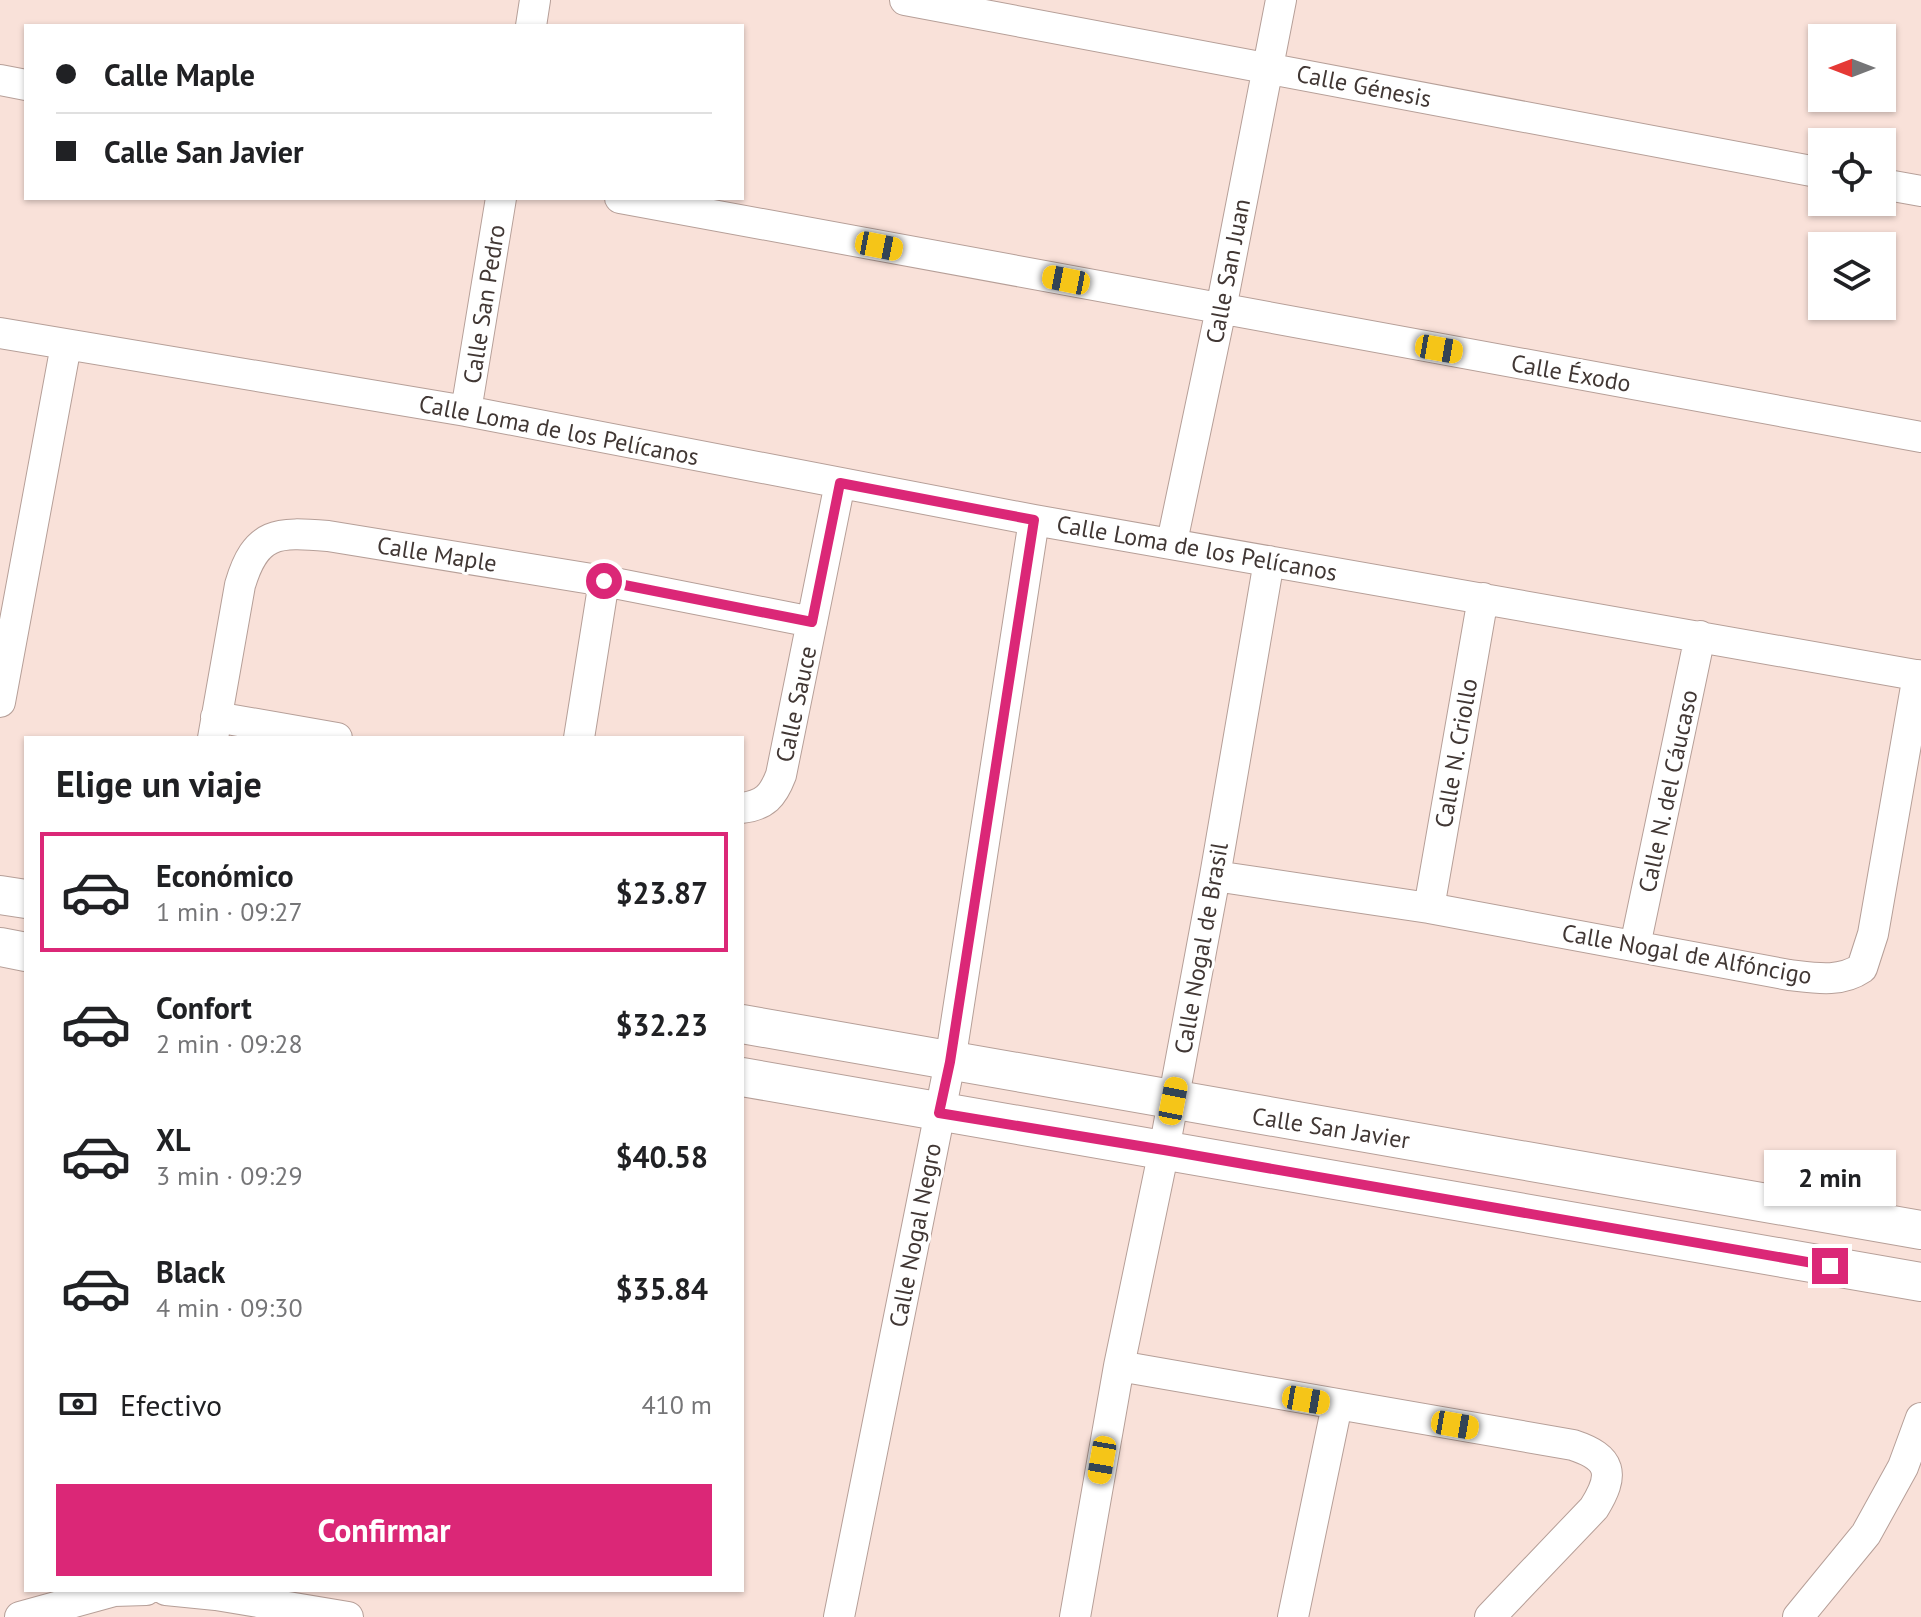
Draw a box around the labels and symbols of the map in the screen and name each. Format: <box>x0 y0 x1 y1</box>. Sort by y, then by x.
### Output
north arrow <box>1808 24 1896 112</box>
street label: Calle Génesis <box>1294 58 1434 114</box>
street label: Calle San Juan <box>1199 196 1257 346</box>
street label: Calle San Pedro <box>456 222 512 386</box>
car <box>853 230 905 262</box>
car <box>1040 264 1092 296</box>
car <box>1413 333 1465 365</box>
street label: Calle Éxodo <box>1509 347 1633 399</box>
street label: Calle Loma de los Pelícanos <box>416 388 702 472</box>
street label: Calle Loma de los Pelícanos <box>1054 508 1340 588</box>
street label: Calle Maple <box>375 529 499 579</box>
route start <box>586 563 622 599</box>
street label: Calle Sauce <box>769 643 823 765</box>
street label: Calle N. Criollo <box>1428 676 1484 830</box>
street label: Calle N. del Cáucaso <box>1631 687 1705 895</box>
street label: Calle Nogal de Brasil <box>1167 840 1235 1056</box>
street label: Calle Nogal de Alfóncigo <box>1560 917 1814 991</box>
car <box>1157 1075 1189 1127</box>
street label: Calle San Javier <box>1250 1100 1412 1156</box>
street label: Calle Nogal Negro <box>882 1140 948 1330</box>
callout: 2 min <box>1764 1150 1896 1206</box>
route end <box>1812 1248 1848 1284</box>
car <box>1280 1384 1332 1416</box>
car <box>1429 1409 1481 1441</box>
car <box>1086 1434 1118 1486</box>

